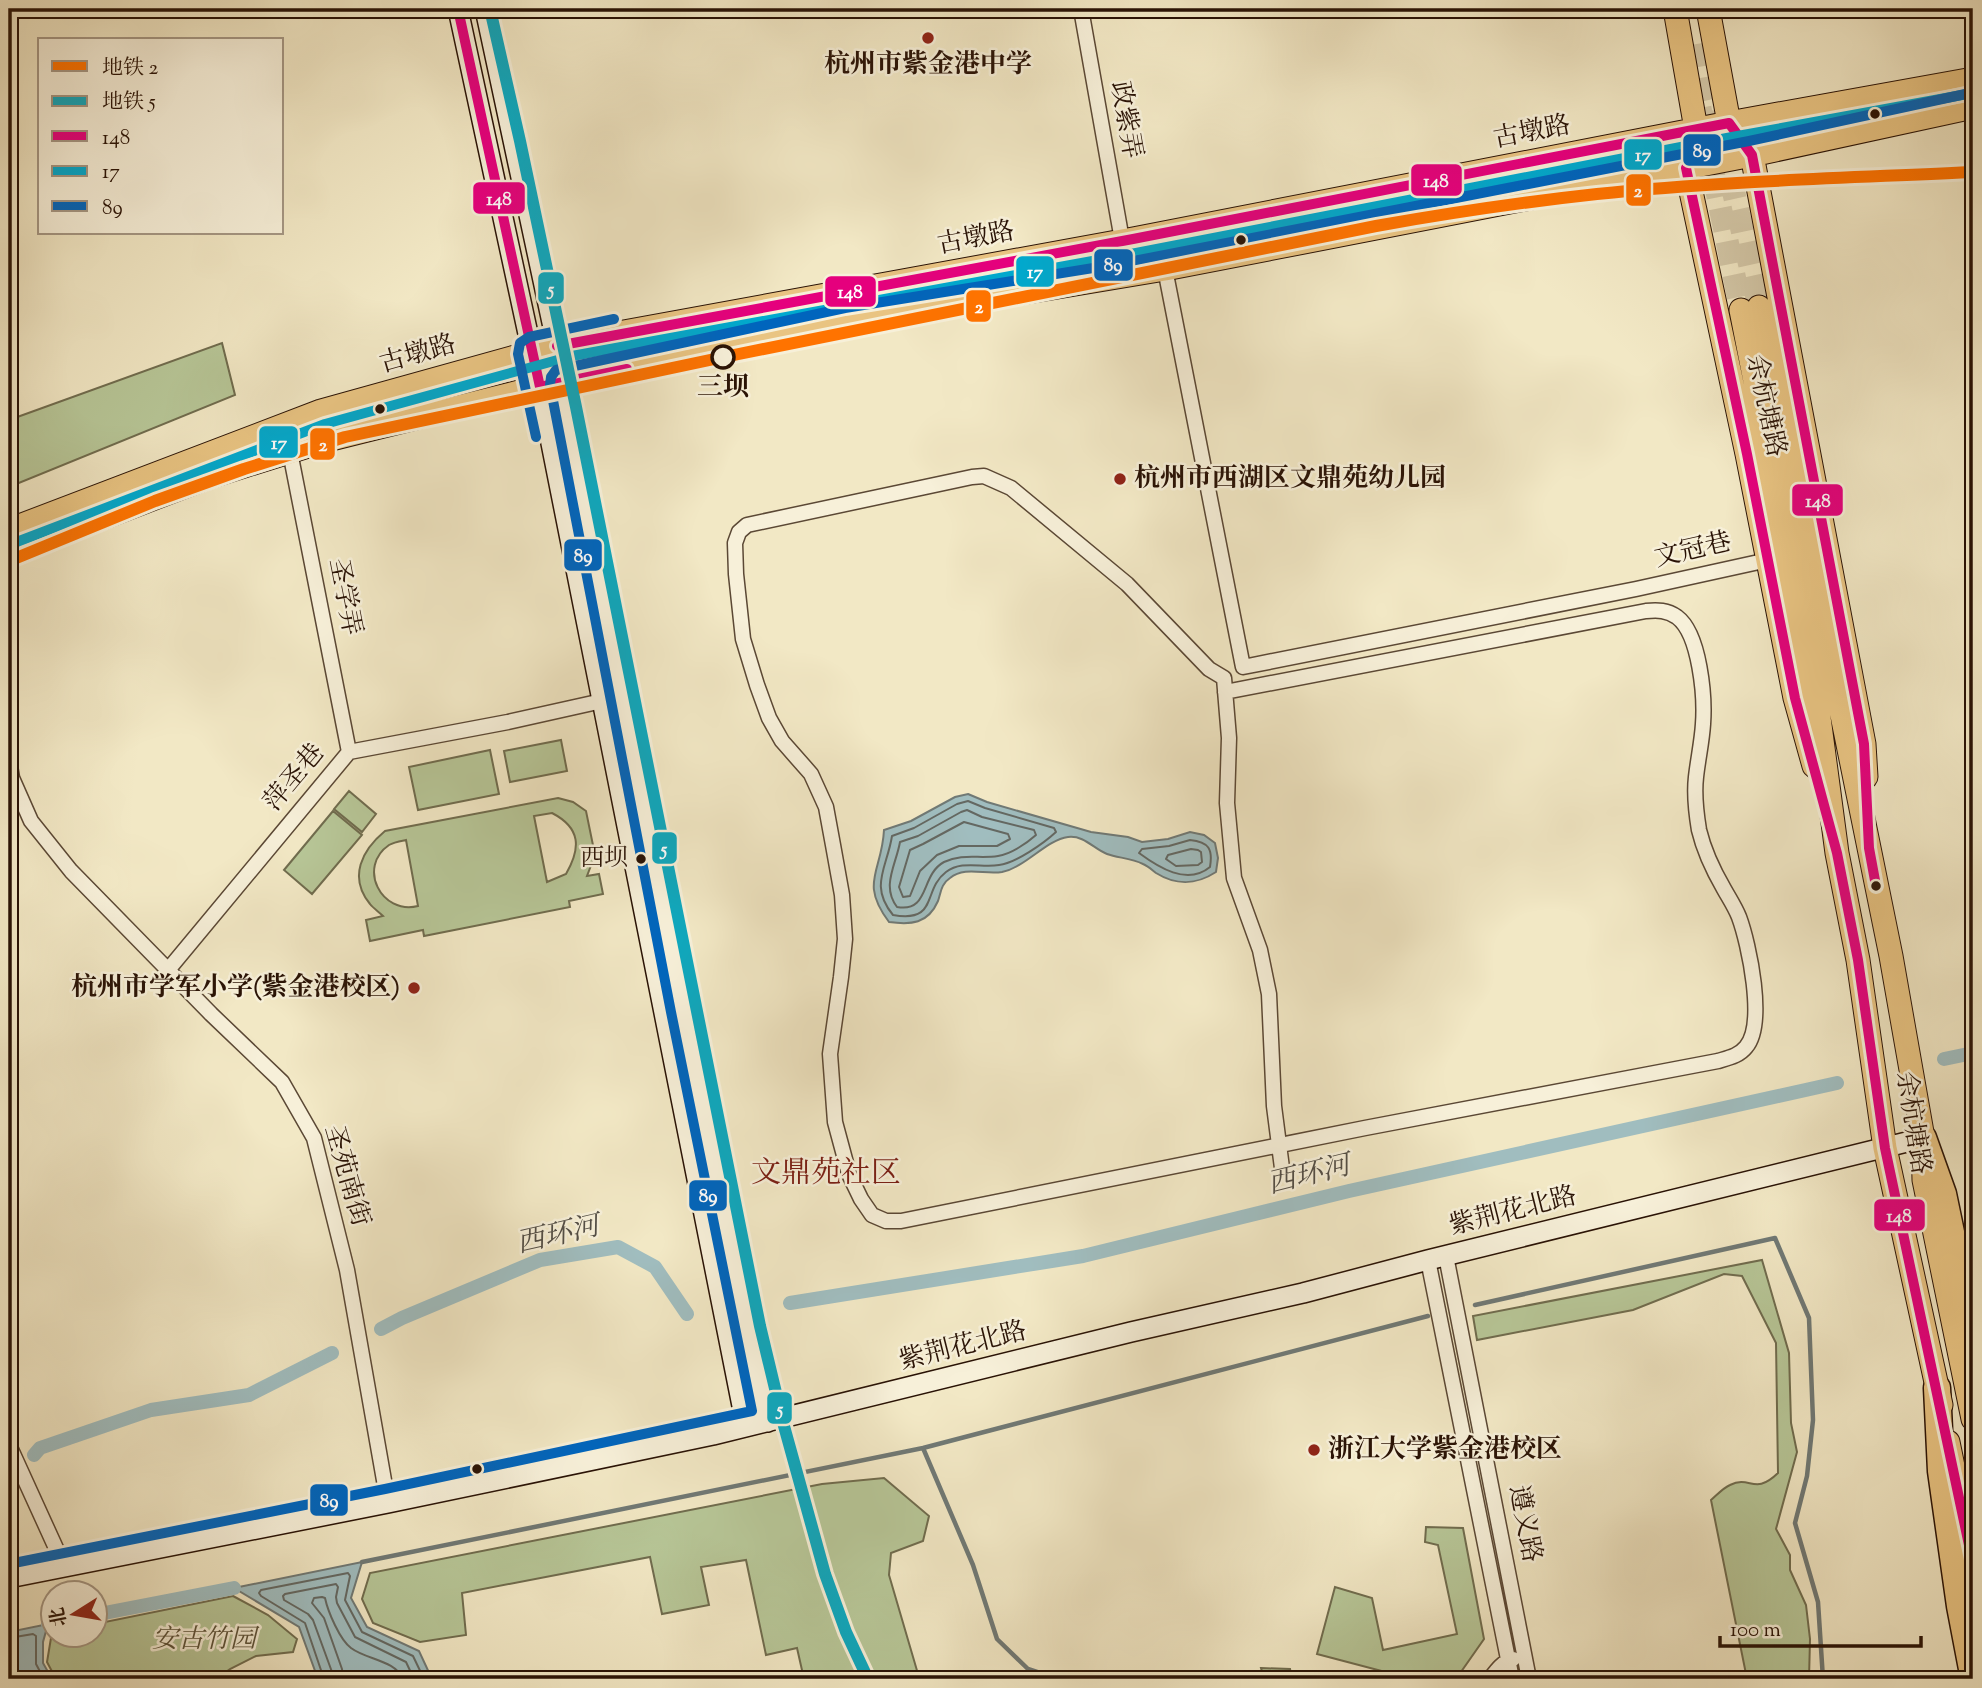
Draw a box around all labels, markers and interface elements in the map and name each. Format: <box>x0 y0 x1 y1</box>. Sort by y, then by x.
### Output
marker: 杭州市紫金港中学 <box>920 30 936 46</box>
legend <box>38 38 284 234</box>
place label: 杭州市紫金港中学 <box>824 47 1032 84</box>
text: 地铁 2 <box>102 54 158 84</box>
street label: 政紫弄 <box>1100 78 1150 162</box>
text: 地铁 5 <box>102 88 156 118</box>
street label: 古墩路 <box>1490 107 1574 159</box>
unlabelled marker <box>1868 107 1882 121</box>
text: 148 <box>102 124 130 154</box>
line badge: 89 <box>1682 133 1722 167</box>
line badge: 17 <box>1623 138 1663 171</box>
text: 89 <box>1693 139 1711 166</box>
text: 17 <box>1635 143 1651 170</box>
text: 17 <box>102 158 120 188</box>
line badge: 148 <box>1410 163 1463 197</box>
text: 148 <box>1423 169 1449 196</box>
line badge: 2 <box>1625 173 1652 207</box>
text: 2 <box>1634 179 1643 206</box>
line badge: 148 <box>472 181 526 215</box>
text: 148 <box>486 187 512 214</box>
text: 89 <box>102 194 123 224</box>
street label: 古墩路 <box>934 213 1018 265</box>
unlabelled marker <box>1234 233 1248 247</box>
line badge: 89 <box>1093 248 1134 282</box>
text: 89 <box>1104 253 1122 280</box>
line badge: 17 <box>1015 255 1055 288</box>
text: 17 <box>1027 260 1043 287</box>
line badge: 5 <box>537 271 565 305</box>
line badge: 148 <box>824 275 877 308</box>
text: 5 <box>546 277 555 304</box>
text: 148 <box>837 280 863 307</box>
line badge: 2 <box>965 289 992 323</box>
text: 2 <box>975 295 984 322</box>
street label: 古墩路 <box>375 326 461 384</box>
marker: 三坝 <box>711 345 735 369</box>
street label: 余杭塘路 <box>1736 351 1794 461</box>
place label: 三坝 <box>697 370 749 407</box>
unlabelled marker <box>373 402 387 416</box>
line badge: 17 <box>258 425 299 459</box>
line badge: 2 <box>309 427 336 461</box>
text: 17 <box>271 431 287 458</box>
text: 2 <box>319 433 328 460</box>
place label: 杭州市西湖区文鼎苑幼儿园 <box>1134 461 1446 498</box>
marker: 杭州市西湖区文鼎苑幼儿园 <box>1112 471 1128 487</box>
line badge: 148 <box>1791 483 1844 517</box>
text: 148 <box>1805 489 1831 516</box>
street label: 文冠巷 <box>1651 524 1735 578</box>
line badge: 89 <box>563 538 603 572</box>
text: 89 <box>574 544 592 571</box>
street label: 圣学弄 <box>318 555 370 639</box>
street label: 萍圣巷 <box>256 736 334 820</box>
line badge: 5 <box>651 831 678 865</box>
text: 5 <box>659 837 668 864</box>
place label: 西坝 <box>580 842 628 876</box>
marker: 西坝 <box>634 852 648 866</box>
unlabelled marker <box>1869 879 1883 893</box>
place label: 杭州市学军小学(紫金港校区) <box>71 970 400 1007</box>
marker: 杭州市学军小学(紫金港校区) <box>406 980 422 996</box>
street label: 余杭塘路 <box>1886 1069 1938 1177</box>
street label: 圣苑南街 <box>314 1121 378 1231</box>
water label: 西环河 <box>1263 1145 1359 1206</box>
district label: 文鼎苑社区 <box>751 1153 901 1196</box>
street label: 紫荆花北路 <box>1445 1178 1581 1246</box>
line badge: 89 <box>688 1179 728 1212</box>
text: 89 <box>699 1184 717 1211</box>
line badge: 148 <box>1873 1198 1926 1232</box>
text: 148 <box>1886 1204 1912 1231</box>
water label: 西环河 <box>513 1206 608 1265</box>
street label: 紫荆花北路 <box>895 1313 1031 1381</box>
line badge: 5 <box>766 1391 793 1425</box>
text: 5 <box>775 1397 784 1424</box>
place label: 浙江大学紫金港校区 <box>1328 1432 1562 1469</box>
marker: 浙江大学紫金港校区 <box>1306 1442 1322 1458</box>
unlabelled marker <box>470 1462 484 1476</box>
street label: 遵义路 <box>1498 1482 1550 1566</box>
line badge: 89 <box>309 1483 349 1517</box>
text: 89 <box>320 1489 338 1516</box>
north arrow <box>38 1580 108 1650</box>
scale bar <box>1720 1604 1921 1648</box>
text: 北 <box>45 1605 75 1629</box>
text: 100 m <box>1730 1616 1781 1646</box>
park label: 安古竹园 <box>152 1622 260 1659</box>

